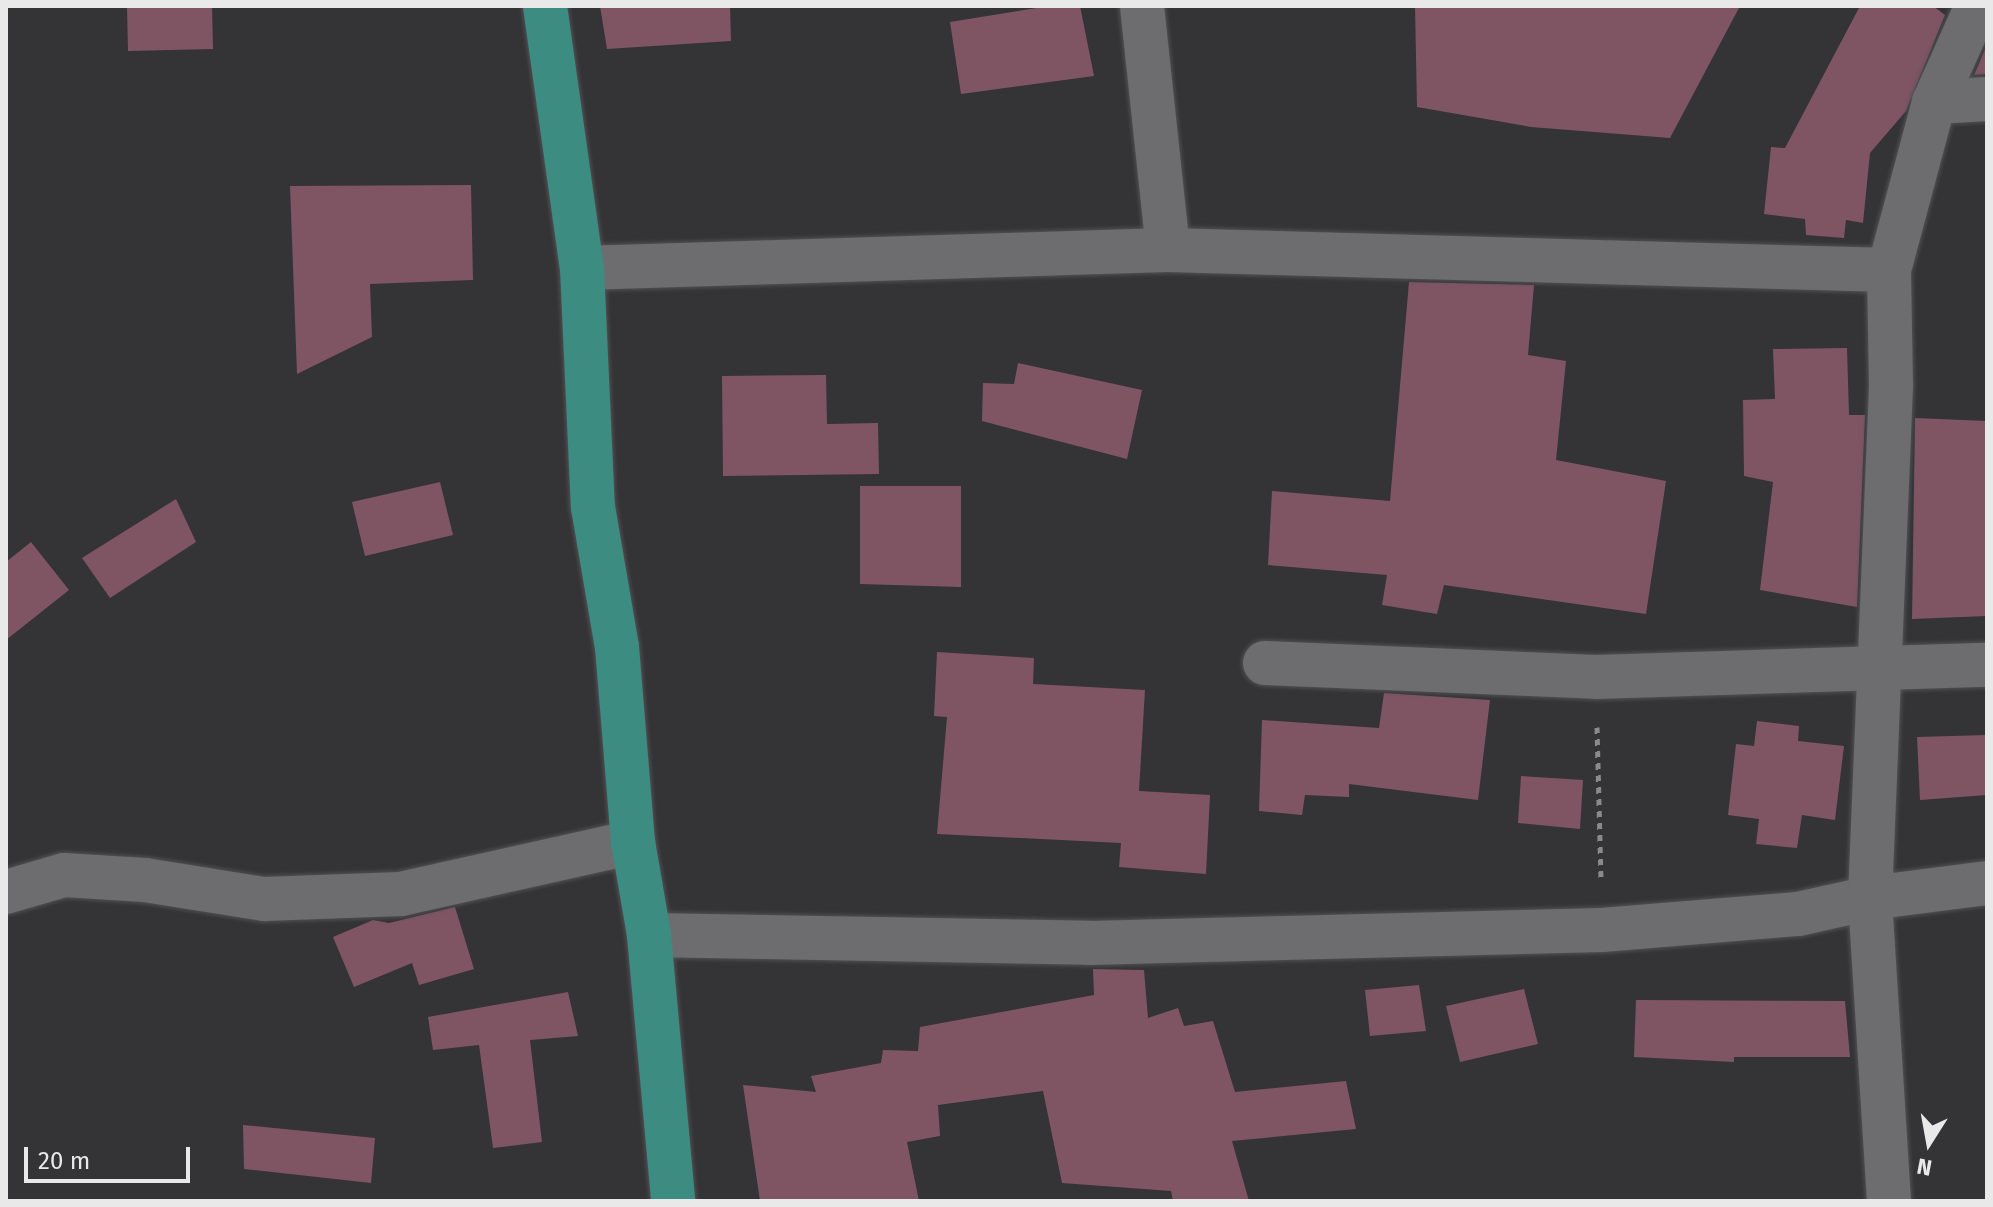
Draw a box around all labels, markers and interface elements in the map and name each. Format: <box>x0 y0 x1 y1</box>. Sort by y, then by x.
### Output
north arrow <box>1889 1103 1969 1183</box>
scale bar <box>28 1131 194 1181</box>
text: 20 m <box>38 1147 90 1175</box>
text: N <box>1915 1152 1934 1182</box>

